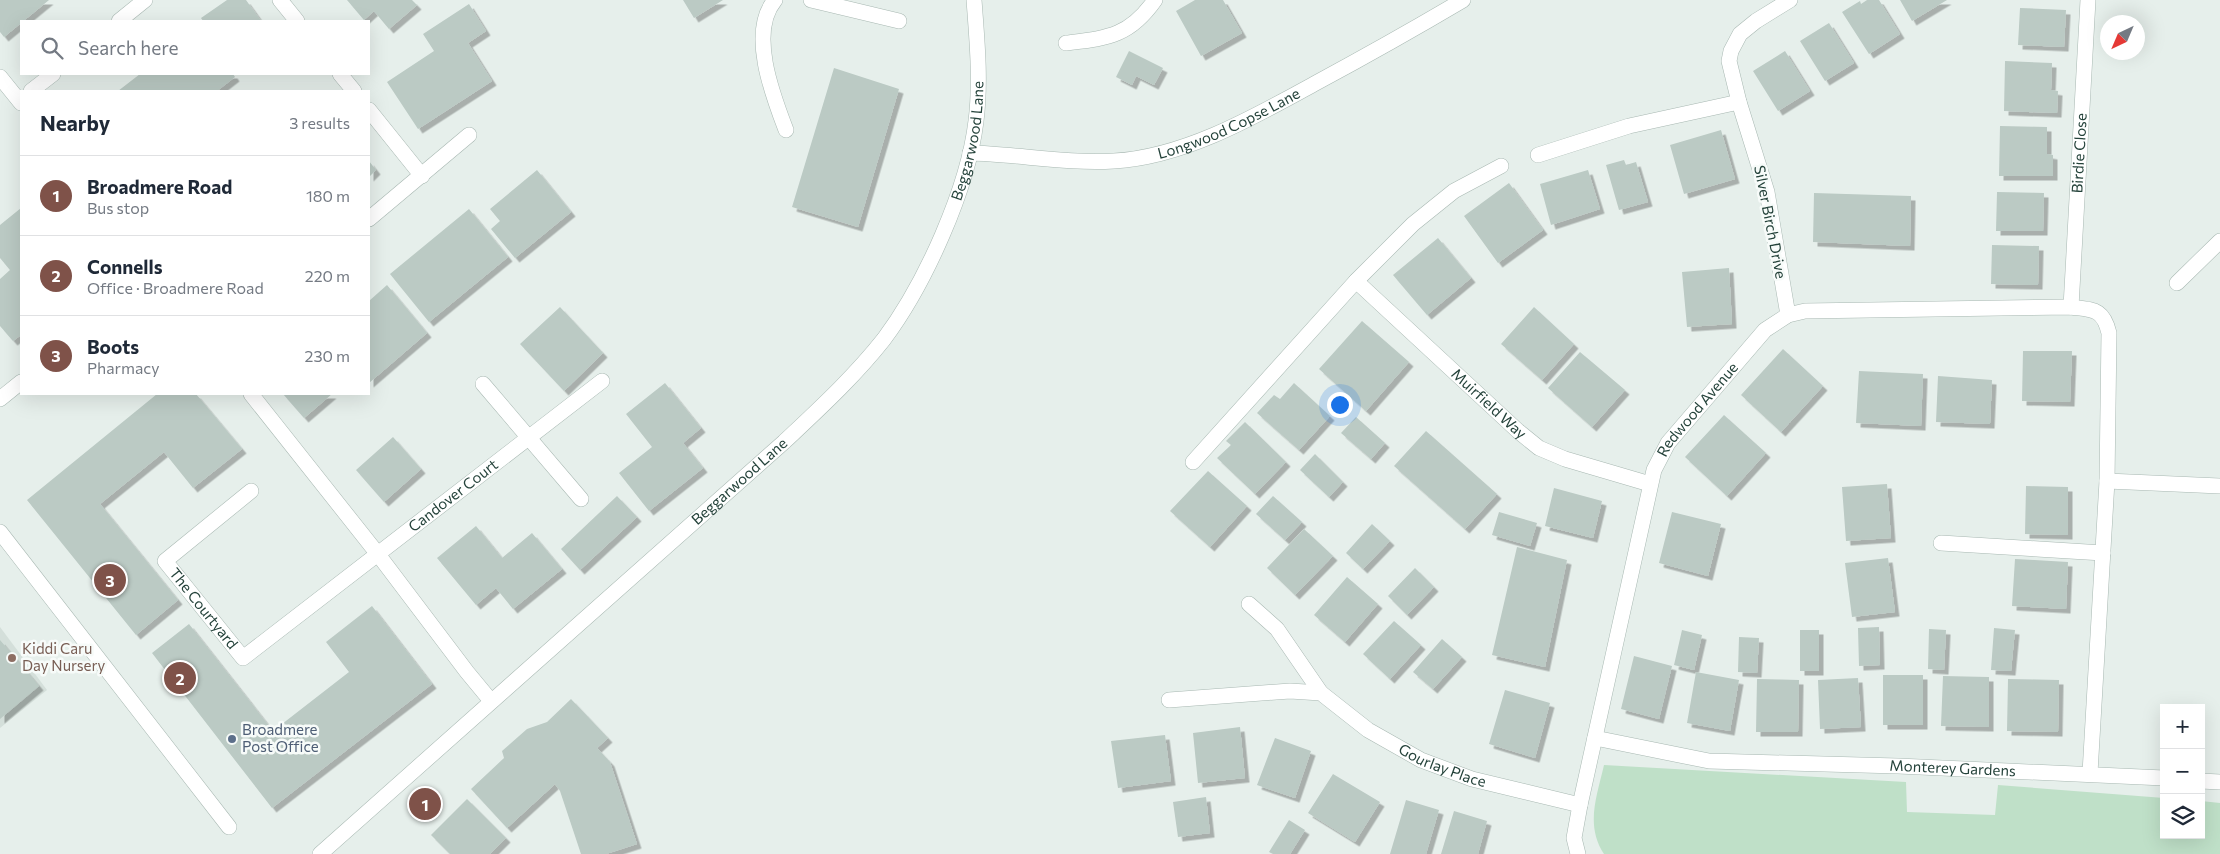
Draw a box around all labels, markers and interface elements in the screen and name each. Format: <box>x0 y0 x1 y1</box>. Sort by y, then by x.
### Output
north arrow <box>2100 15 2145 60</box>
search box <box>20 20 370 75</box>
icon: search <box>38 34 66 62</box>
text: Search here <box>78 36 178 59</box>
street label: Beggarwood Lane <box>947 81 986 203</box>
street label: Longwood Copse Lane <box>1155 84 1303 162</box>
text: Nearby <box>40 110 110 135</box>
text: 3 results <box>289 113 350 132</box>
street label: Birdie Close <box>2067 113 2090 194</box>
street label: Silver Birch Drive <box>1751 164 1791 280</box>
text: Broadmere Road <box>87 175 232 198</box>
text: 1 <box>52 186 60 205</box>
text: 180 m <box>306 186 350 205</box>
text: Bus stop <box>87 198 149 217</box>
text: Connells <box>87 255 163 278</box>
text: 2 <box>51 266 61 285</box>
text: 220 m <box>305 266 350 285</box>
text: Office · Broadmere Road <box>87 278 264 297</box>
text: Boots <box>87 335 139 358</box>
text: 3 <box>51 346 61 365</box>
text: 230 m <box>305 346 350 365</box>
text: Pharmacy <box>87 358 160 377</box>
street label: Redwood Avenue <box>1653 358 1741 459</box>
street label: Muirfield Way <box>1448 364 1531 442</box>
your location <box>1327 392 1353 418</box>
street label: Beggarwood Lane <box>687 434 790 528</box>
street label: Candover Court <box>404 455 501 535</box>
pin: 3 <box>94 561 126 599</box>
street label: The Courtyard <box>166 564 242 652</box>
place label: Kiddi Caru Day Nursery <box>22 639 106 674</box>
marker: Kiddi Caru Day Nursery <box>6 652 18 664</box>
pin: 2 <box>164 659 196 697</box>
map controls <box>2160 704 2205 839</box>
button: + <box>2160 704 2205 749</box>
place label: Broadmere Post Office <box>242 720 319 755</box>
marker: Broadmere Post Office <box>226 733 238 745</box>
street label: Gourlay Place <box>1396 739 1488 790</box>
button: − <box>2160 749 2205 794</box>
street label: Monterey Gardens <box>1889 756 2016 779</box>
pin: 1 <box>409 785 441 823</box>
button: layers <box>2160 794 2205 839</box>

